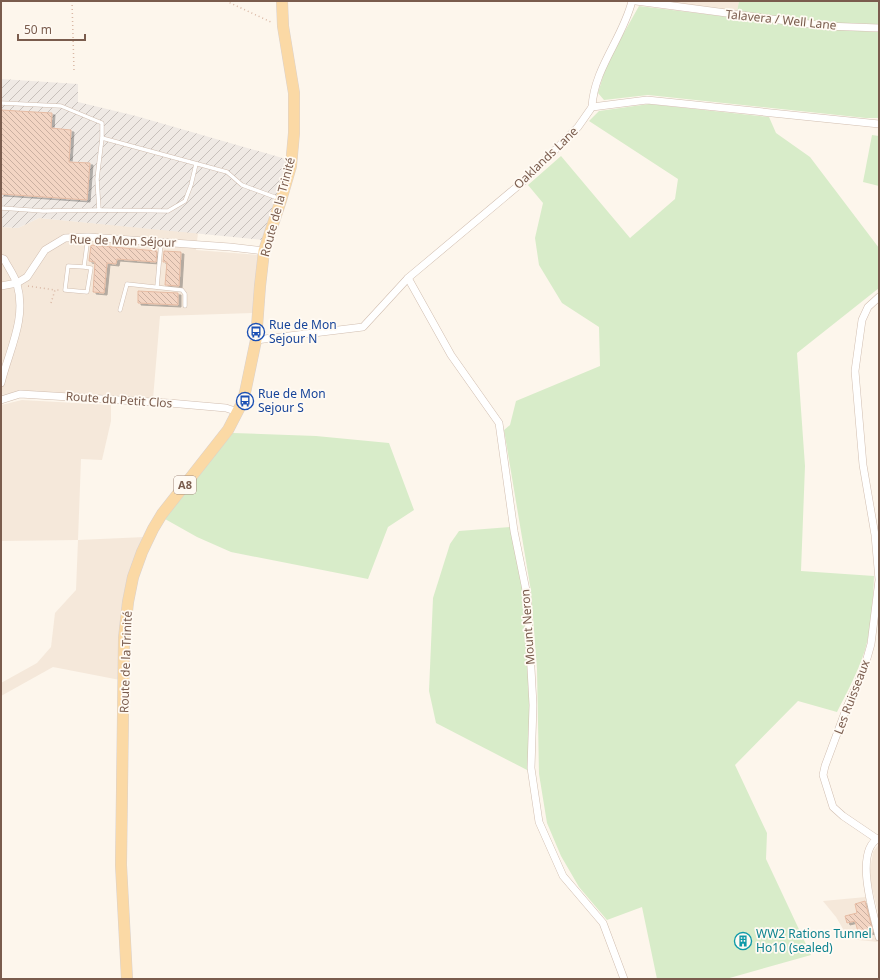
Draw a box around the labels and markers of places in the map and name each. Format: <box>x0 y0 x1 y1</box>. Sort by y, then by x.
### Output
place label: Rue de Mon Sejour N <box>269 316 337 347</box>
bus stop icon: Rue de Mon Sejour N <box>246 322 266 342</box>
place label: Rue de Mon Sejour S <box>258 385 326 416</box>
bus stop icon: Rue de Mon Sejour S <box>235 391 255 411</box>
place label: WW2 Rations Tunnel Ho10 (sealed) <box>756 925 872 956</box>
building icon: WW2 Rations Tunnel Ho10 (sealed) <box>733 931 753 951</box>

